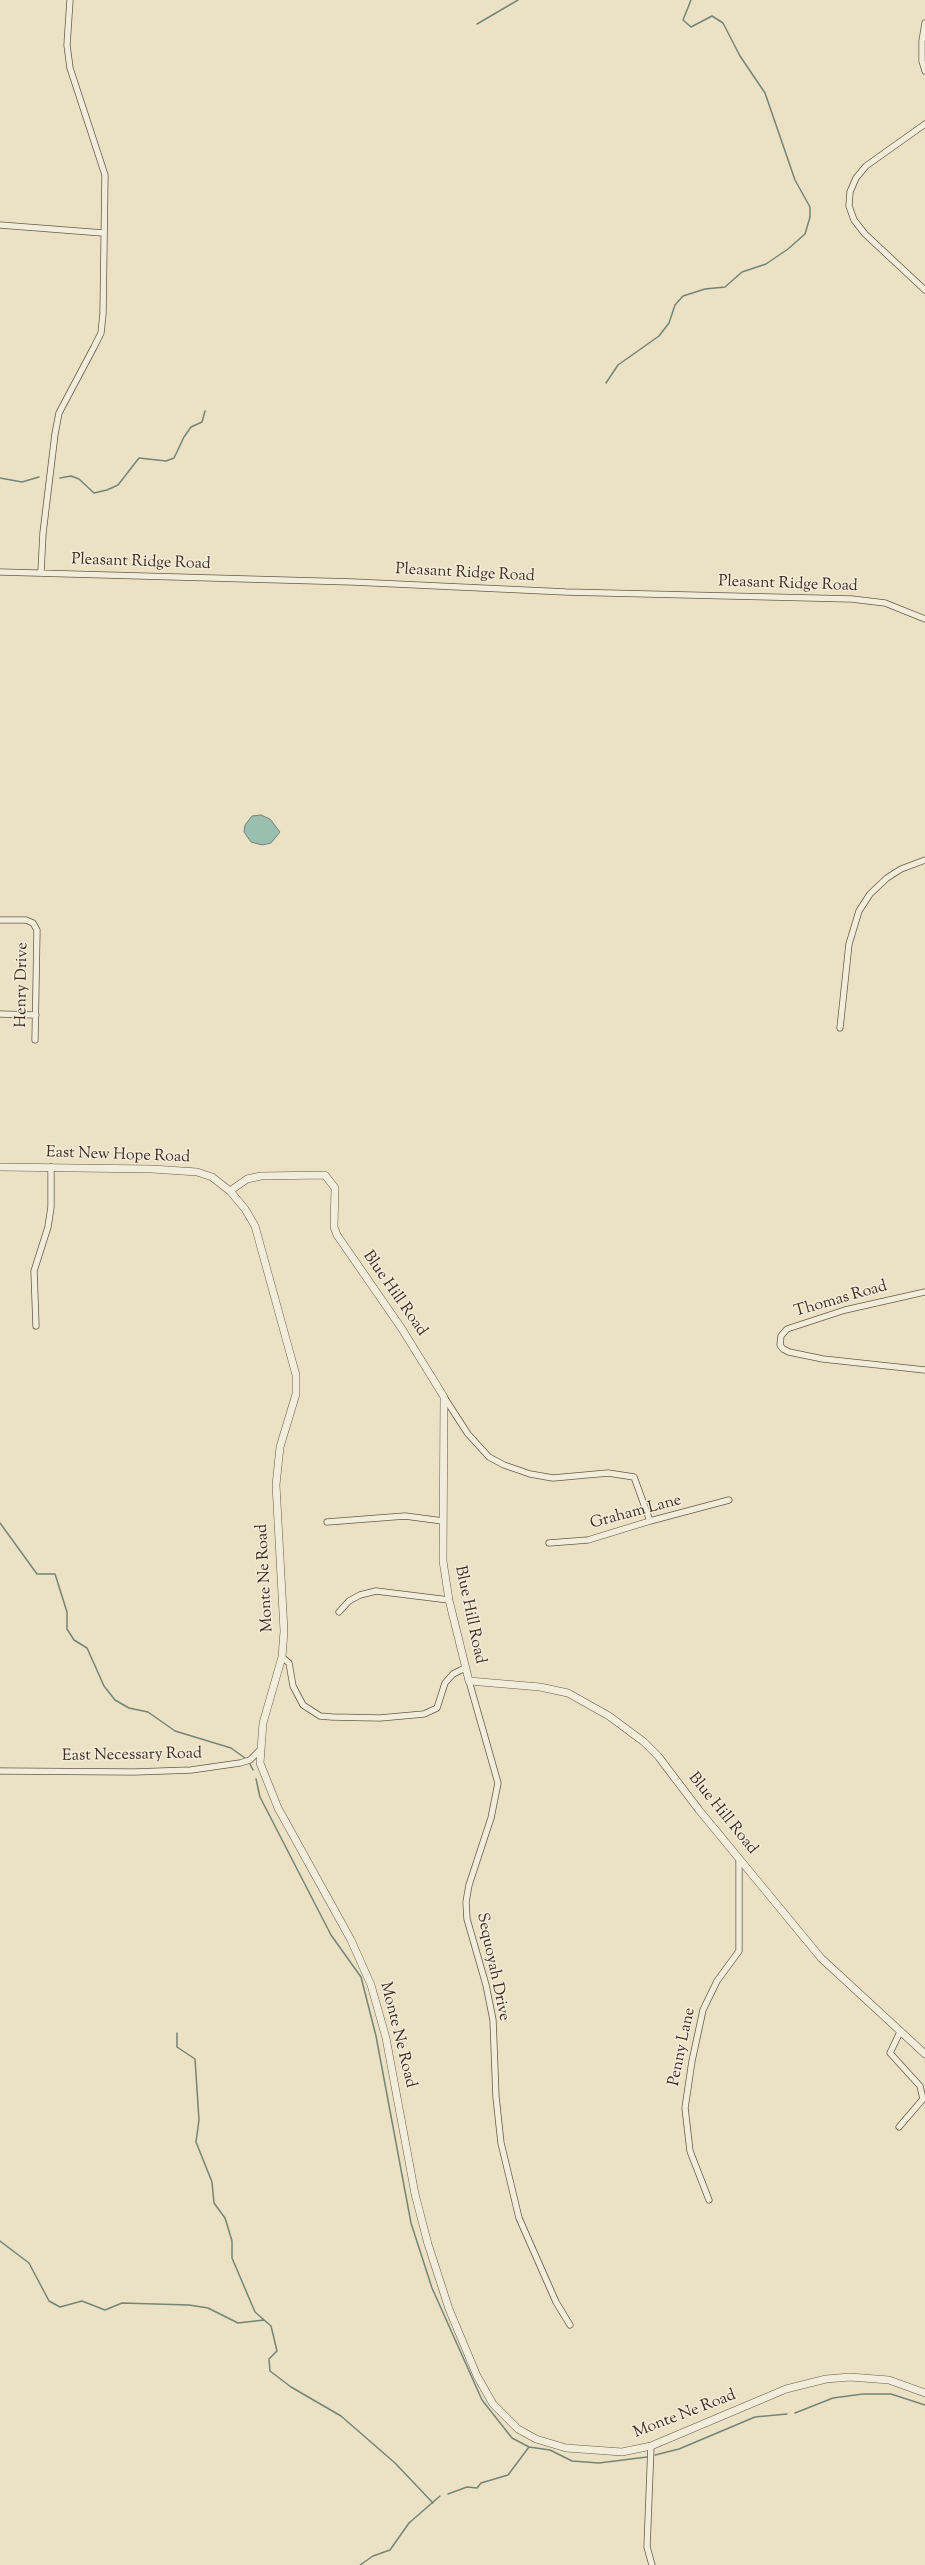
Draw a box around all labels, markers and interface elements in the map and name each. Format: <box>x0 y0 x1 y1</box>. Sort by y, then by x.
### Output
street label: Pleasant Ridge Road <box>71 551 211 575</box>
street label: Pleasant Ridge Road <box>395 561 535 587</box>
street label: Pleasant Ridge Road <box>718 573 858 597</box>
street label: Henry Drive <box>13 942 33 1028</box>
street label: East New Hope Road <box>46 1144 190 1168</box>
street label: Blue Hill Road <box>357 1248 431 1340</box>
street label: Thomas Road <box>792 1278 890 1322</box>
street label: Graham Lane <box>588 1492 684 1534</box>
street label: Monte Ne Road <box>254 1523 278 1633</box>
street label: Blue Hill Road <box>449 1564 489 1666</box>
street label: East Necessary Road <box>62 1745 202 1767</box>
street label: Blue Hill Road <box>683 1769 761 1859</box>
street label: Sequoyah Drive <box>471 1911 513 2023</box>
street label: Monte Ne Road <box>375 1980 419 2090</box>
street label: Penny Lane <box>665 2006 701 2088</box>
street label: Monte Ne Road <box>631 2387 739 2443</box>

